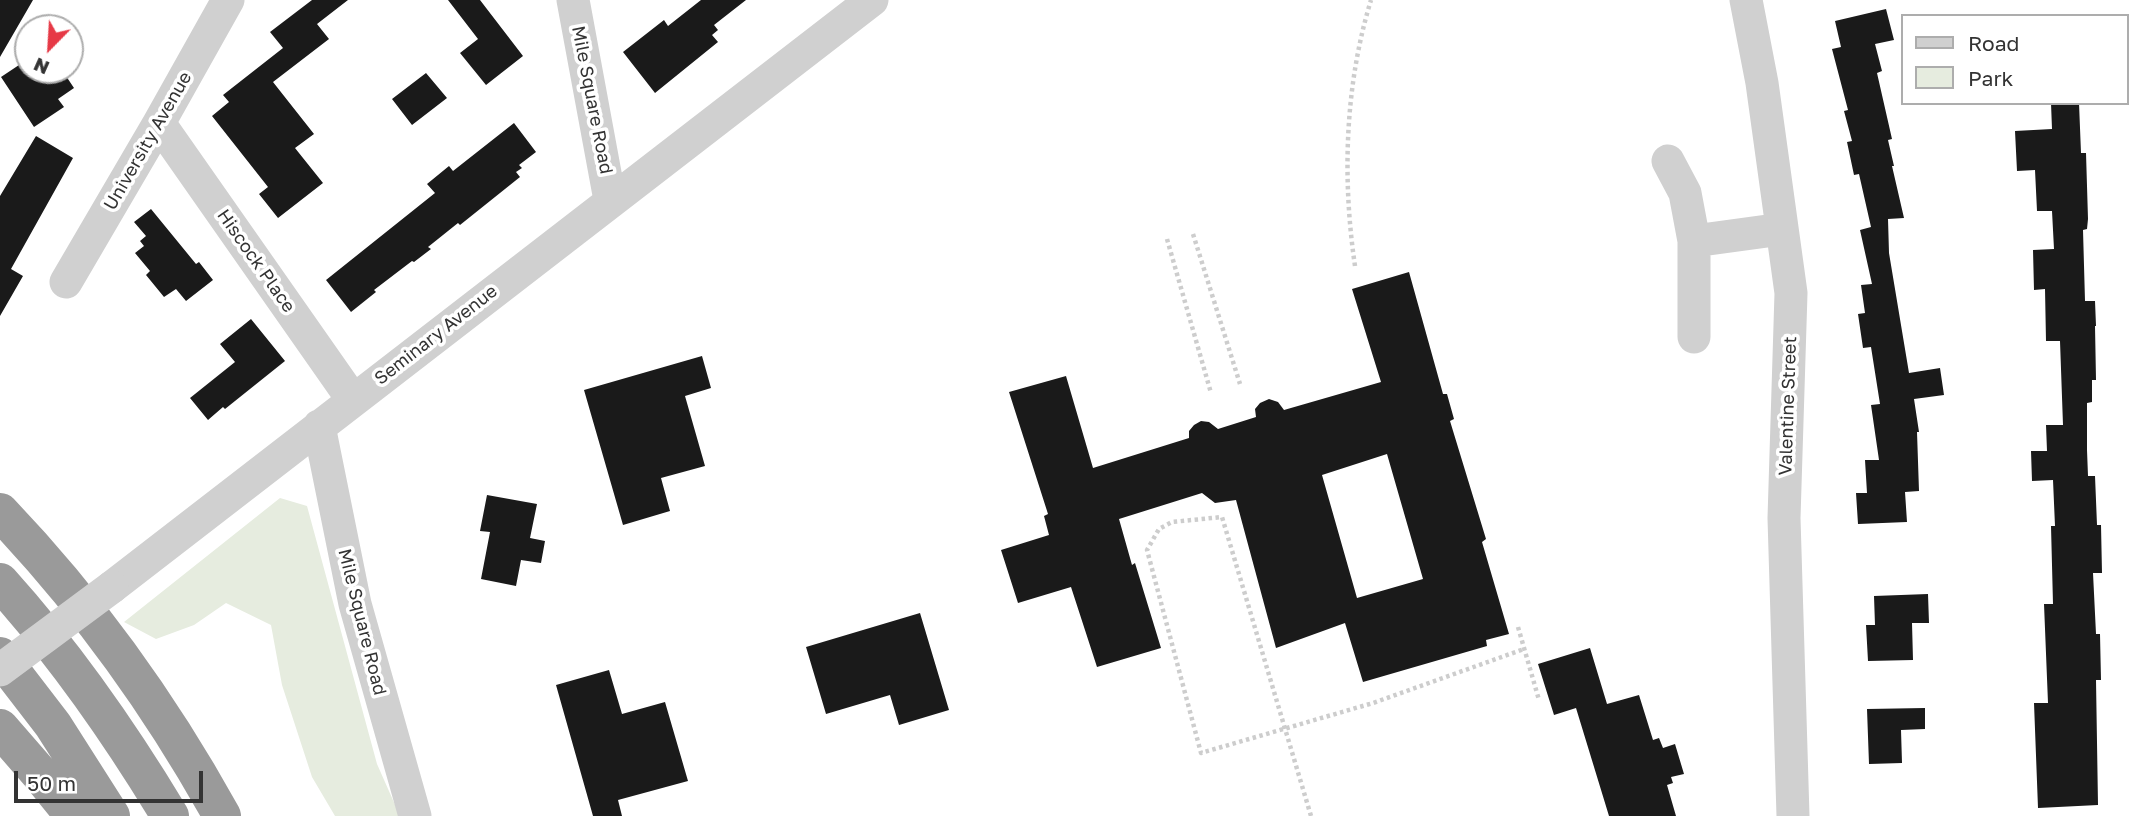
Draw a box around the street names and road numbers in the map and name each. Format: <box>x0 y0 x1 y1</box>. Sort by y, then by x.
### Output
street label: Mile Square Road <box>567 24 617 176</box>
street label: University Avenue <box>100 68 196 214</box>
street label: Hiscock Place <box>212 205 300 317</box>
street label: Seminary Avenue <box>370 280 502 390</box>
street label: Valentine Street <box>1775 336 1801 476</box>
street label: Mile Square Road <box>333 546 391 698</box>

